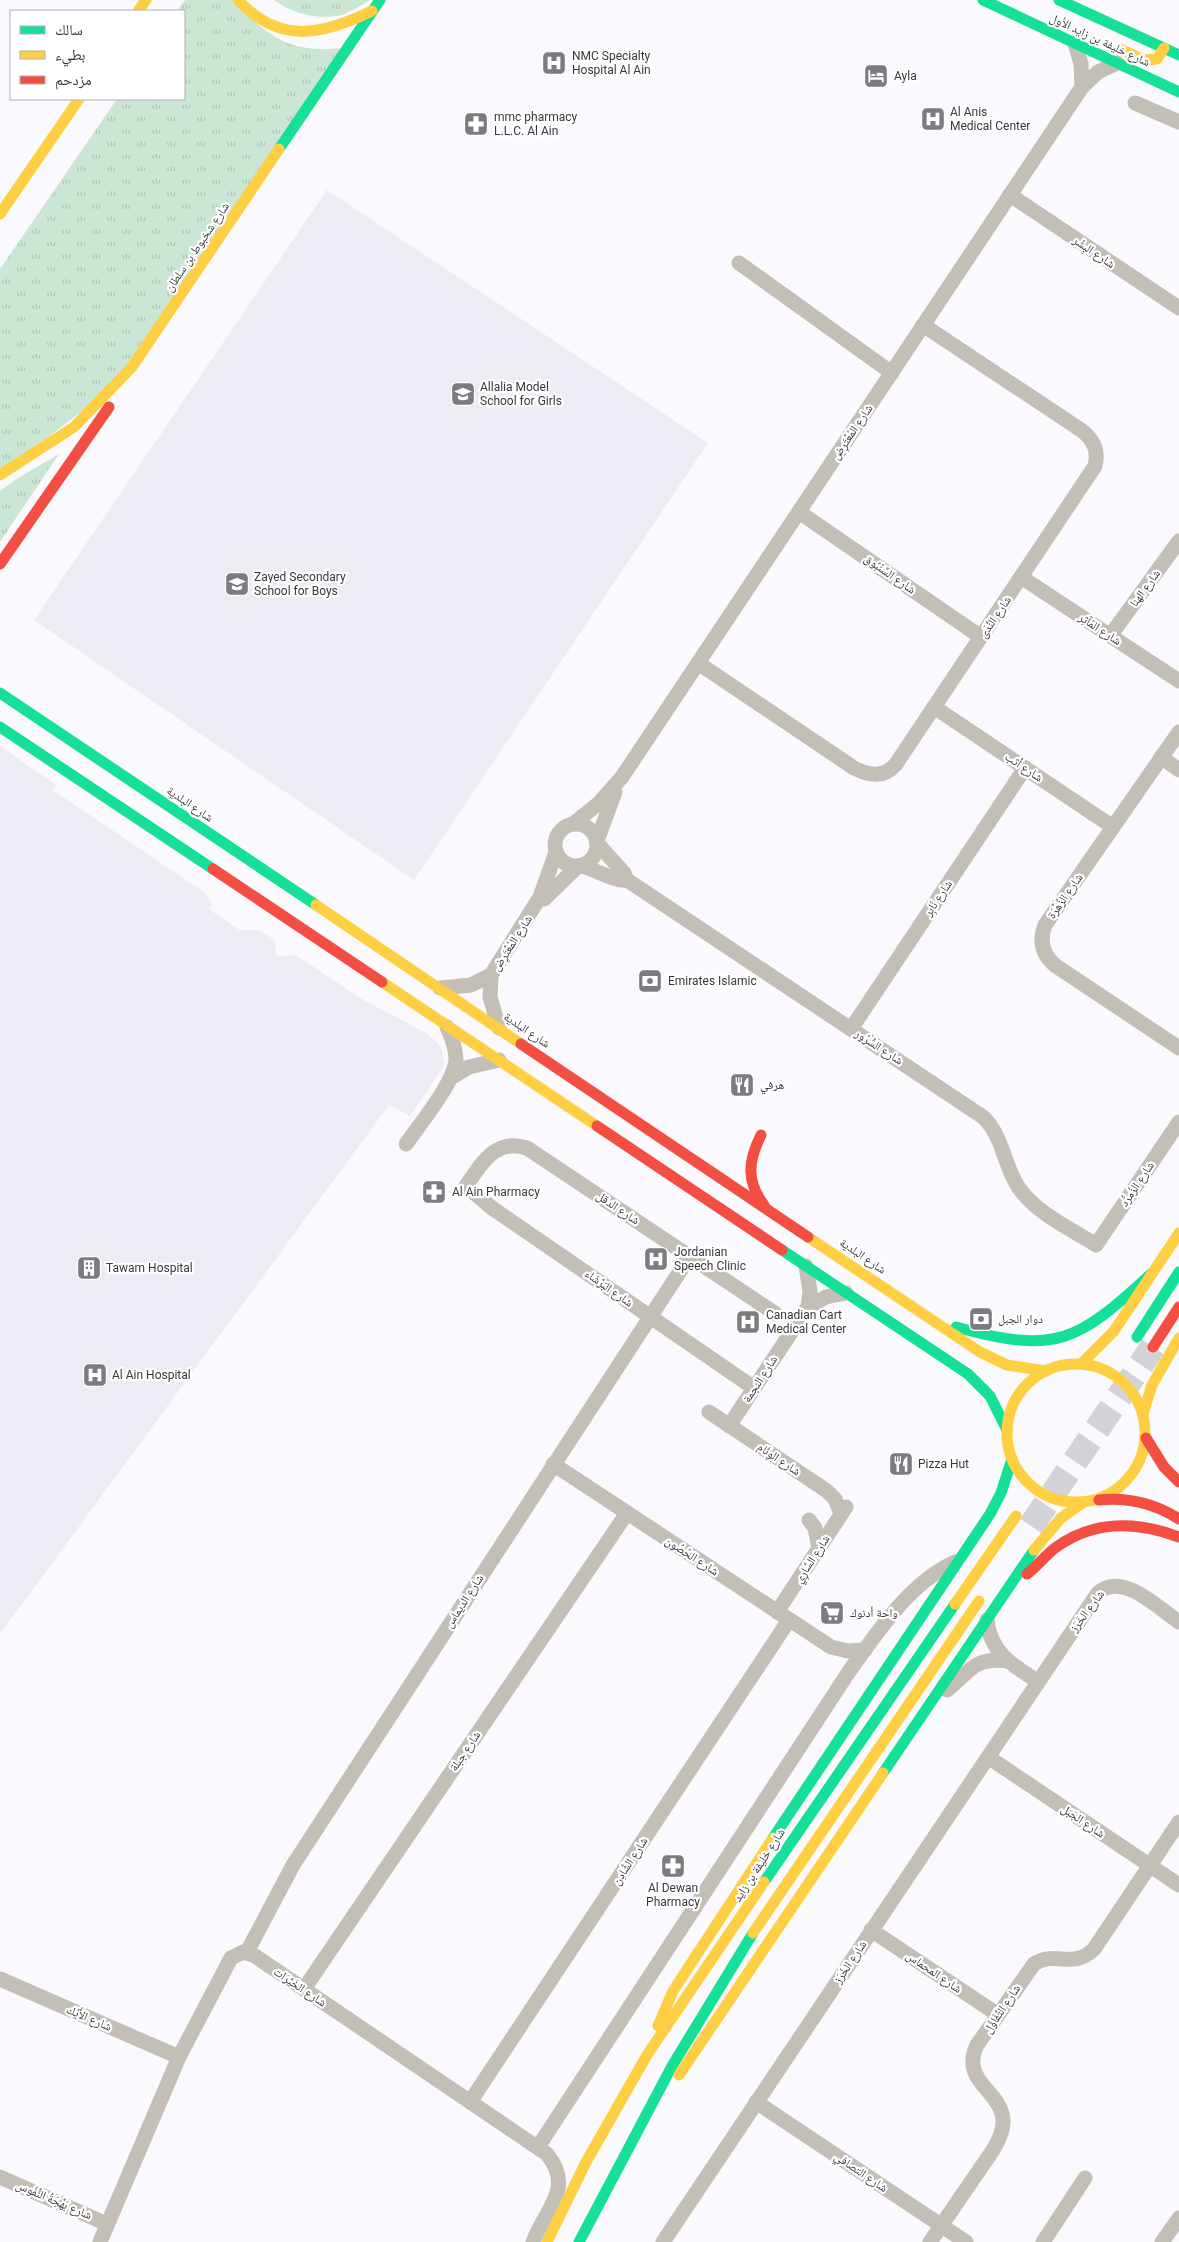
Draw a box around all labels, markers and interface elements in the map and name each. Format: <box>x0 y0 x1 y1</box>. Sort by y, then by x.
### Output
legend <box>10 10 185 100</box>
street label: شارع خليفة بن زايد الأول <box>1047 11 1152 70</box>
text: سالك <box>55 21 83 39</box>
text: بطيء <box>55 46 85 67</box>
place label: NMC Specialty Hospital Al Ain <box>572 49 651 77</box>
hospital icon: NMC Specialty Hospital Al Ain <box>541 50 567 76</box>
hotel icon: Ayla <box>863 63 889 89</box>
place label: Ayla <box>894 69 917 83</box>
text: مزدحم <box>55 71 92 90</box>
place label: Al Anis Medical Center <box>950 105 1030 133</box>
hospital icon: Al Anis Medical Center <box>920 106 946 132</box>
place label: mmc pharmacy L.L.C. Al Ain <box>494 110 578 138</box>
pharmacy icon: mmc pharmacy L.L.C. Al Ain <box>463 111 489 137</box>
street label: شارع شخبوط بن سلطان <box>162 200 233 295</box>
street label: شارع البِشْر <box>1069 232 1118 272</box>
place label: Allalia Model School for Girls <box>480 380 562 408</box>
school or university icon: Allalia Model School for Girls <box>450 381 476 407</box>
street label: شارع المُعْتَرِض <box>828 402 877 463</box>
street label: شارع السَّنْبُوق <box>861 551 918 598</box>
street label: شارع الهنا <box>1127 567 1164 610</box>
place label: Zayed Secondary School for Boys <box>254 570 346 598</box>
school or university icon: Zayed Secondary School for Boys <box>224 571 250 597</box>
street label: شارع النَّدَى <box>976 593 1015 641</box>
street label: شارع المَآثِر <box>1075 609 1124 649</box>
street label: شارع أثب <box>1002 749 1046 786</box>
street label: شارع البلدية <box>164 783 216 825</box>
street label: شارع الزَّهْرَة <box>1044 871 1086 922</box>
street label: شارع نَابِر <box>920 877 956 920</box>
street label: شارع المُعْتَرِض <box>489 913 537 974</box>
bank icon: Emirates Islamic <box>637 968 663 994</box>
place label: Emirates Islamic <box>668 974 757 988</box>
street label: شارع البلدية <box>501 1009 553 1051</box>
street label: شارع السُّرُور <box>851 1026 906 1069</box>
restaurant icon: هرفي <box>729 1072 755 1098</box>
place label: هرفي <box>760 1078 784 1095</box>
street label: شارع الزُمرُّد <box>1117 1159 1158 1210</box>
pharmacy icon: Al Ain Pharmacy <box>421 1179 447 1205</box>
place label: Al Ain Pharmacy <box>452 1185 540 1199</box>
street label: شارع الدقل <box>593 1188 642 1228</box>
street label: شارع البلدية <box>837 1235 889 1277</box>
place label: Jordanian Speech Clinic <box>674 1245 746 1273</box>
hospital icon: Jordanian Speech Clinic <box>643 1246 669 1272</box>
building icon: Tawam Hospital <box>76 1255 102 1281</box>
place label: Tawam Hospital <box>106 1261 193 1275</box>
street label: شارع البَرْشَاء <box>582 1266 636 1311</box>
bank icon: دوار الجبل <box>968 1306 994 1332</box>
place label: Canadian Cart Medical Center <box>766 1308 846 1336</box>
hospital icon: Canadian Cart Medical Center <box>735 1309 761 1335</box>
place label: دوار الجبل <box>998 1312 1043 1326</box>
street label: شارع النجمة <box>740 1353 781 1406</box>
hospital icon: Al Ain Hospital <box>82 1362 108 1388</box>
place label: Al Ain Hospital <box>112 1368 191 1382</box>
street label: شارع الوِئَام <box>754 1439 803 1480</box>
restaurant icon: Pizza Hut <box>888 1451 914 1477</box>
place label: Pizza Hut <box>918 1457 969 1471</box>
street label: شارع السَّارِي <box>791 1532 835 1587</box>
street label: شارع الحُصُون <box>662 1533 722 1579</box>
street label: شارع الديماس <box>441 1571 487 1631</box>
street label: شارع الخَرَز <box>1066 1587 1108 1636</box>
supermarket icon: واحة أدنوك <box>819 1600 845 1626</box>
place label: واحة أدنوك <box>850 1606 898 1620</box>
street label: شارع جبلة <box>447 1728 484 1774</box>
street label: شارع الجَبَل <box>1058 1801 1108 1842</box>
street label: شارع خليفة بن زايد <box>730 1826 789 1905</box>
street label: شارع الشَّادِن <box>609 1834 652 1888</box>
pharmacy icon: Al Dewan Pharmacy <box>660 1853 686 1879</box>
place label: Al Dewan Pharmacy <box>646 1881 700 1909</box>
street label: شارع الخَرَز <box>830 1938 870 1987</box>
street label: شارع المحماس <box>903 1948 965 1997</box>
street label: شارع الخَيْرَات <box>270 1964 329 2011</box>
street label: شارع التَّفَاؤُل <box>981 1982 1024 2037</box>
street label: شارع الأَيْك <box>64 2001 114 2035</box>
street label: شارع التصافي <box>830 2149 890 2197</box>
street label: شارع بَهْجَةُ النُّفُوس <box>13 2178 94 2223</box>

